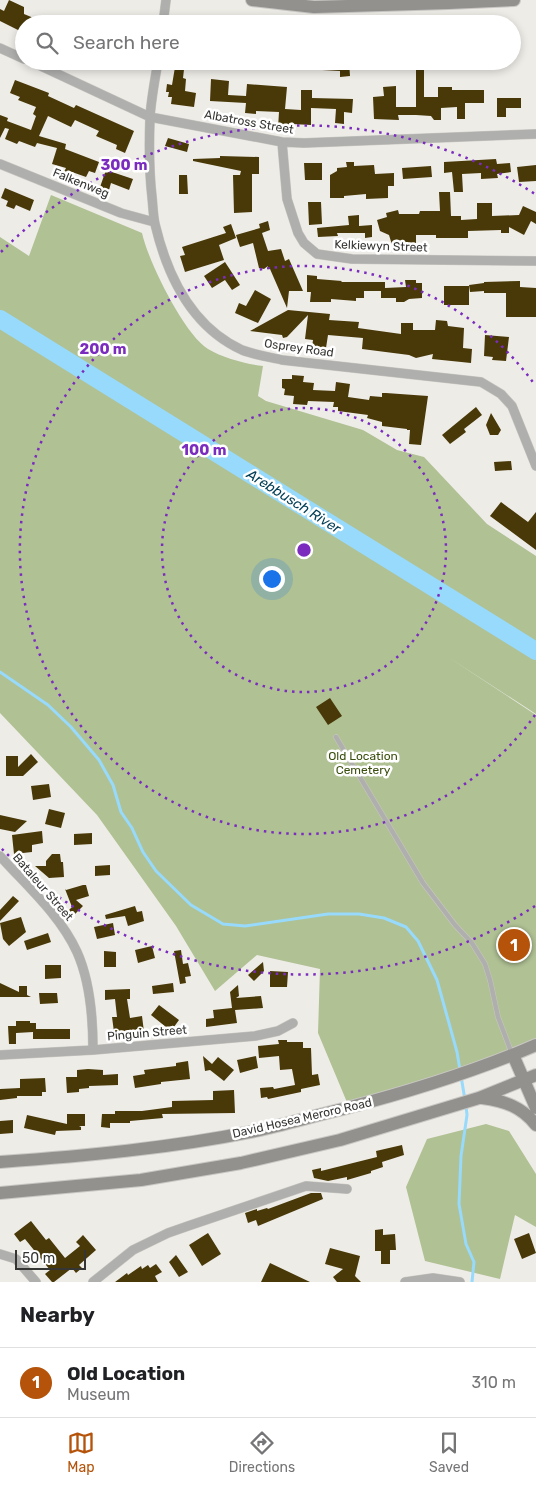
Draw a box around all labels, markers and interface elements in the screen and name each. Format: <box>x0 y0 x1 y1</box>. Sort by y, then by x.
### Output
search box <box>15 15 521 70</box>
icon: search <box>33 29 61 57</box>
text: Search here <box>73 31 180 54</box>
street label: Albatross Street <box>203 107 295 137</box>
text: 300 m <box>100 156 148 174</box>
street label: Falkenweg <box>51 165 111 201</box>
street label: Kelkiewyn Street <box>334 237 428 255</box>
street label: Osprey Road <box>263 336 335 360</box>
text: 200 m <box>79 340 127 358</box>
text: 100 m <box>182 441 226 459</box>
water label: Arebbusch River <box>243 465 344 538</box>
centre of rings <box>295 541 313 559</box>
your location <box>259 566 285 592</box>
park label: Old Location Cemetery <box>328 749 398 777</box>
street label: Bataleur Street <box>10 850 76 924</box>
pin: 1 <box>498 926 530 964</box>
street label: Pinguin Street <box>107 1023 188 1043</box>
street label: David Hosea Meroro Road <box>231 1095 373 1141</box>
scale bar <box>15 1247 86 1270</box>
text: 50 m <box>22 1250 55 1267</box>
text: Nearby <box>20 1302 95 1327</box>
text: Old Location <box>67 1362 185 1385</box>
text: 1 <box>32 1373 40 1392</box>
text: 310 m <box>472 1373 516 1392</box>
text: Museum <box>67 1385 130 1404</box>
tab: Map <box>67 1429 95 1476</box>
tab: Directions <box>229 1429 295 1476</box>
tab: Saved <box>429 1429 469 1476</box>

